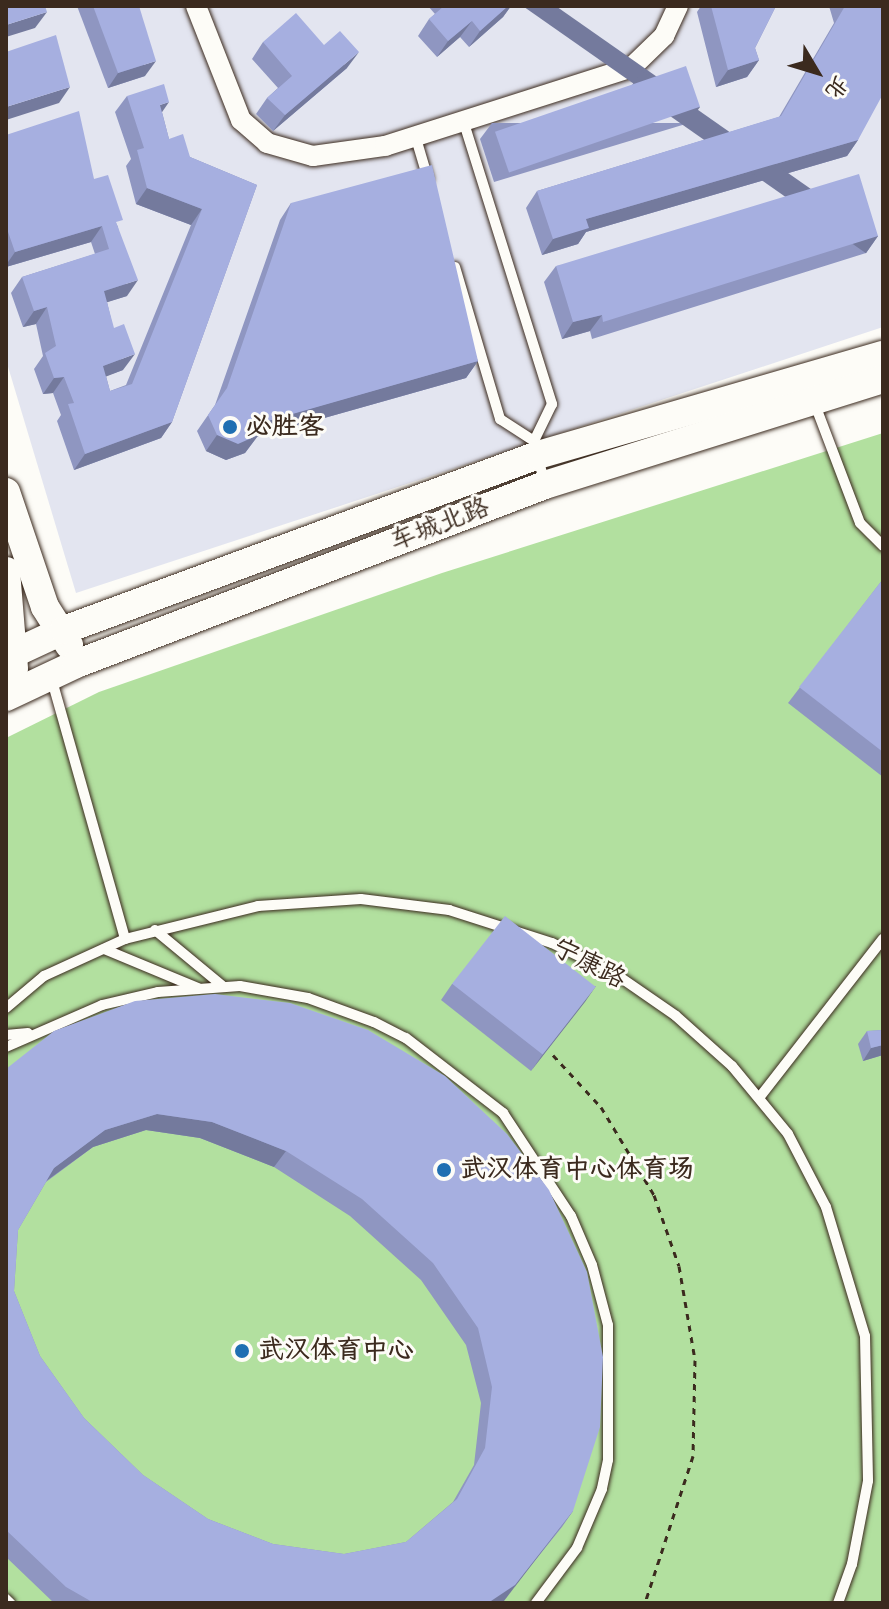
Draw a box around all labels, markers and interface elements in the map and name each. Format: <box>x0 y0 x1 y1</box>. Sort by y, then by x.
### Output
north arrow <box>777 32 857 112</box>
text: 北 <box>817 69 855 105</box>
place label: 必胜客 <box>246 411 324 443</box>
marker: 必胜客 <box>221 418 239 436</box>
street label: 车城北路 <box>386 492 494 558</box>
street label: 宁康路 <box>547 932 631 996</box>
place label: 武汉体育中心体育场 <box>460 1154 694 1186</box>
marker: 武汉体育中心体育场 <box>435 1161 453 1179</box>
place label: 武汉体育中心 <box>258 1335 414 1367</box>
marker: 武汉体育中心 <box>233 1342 251 1360</box>

